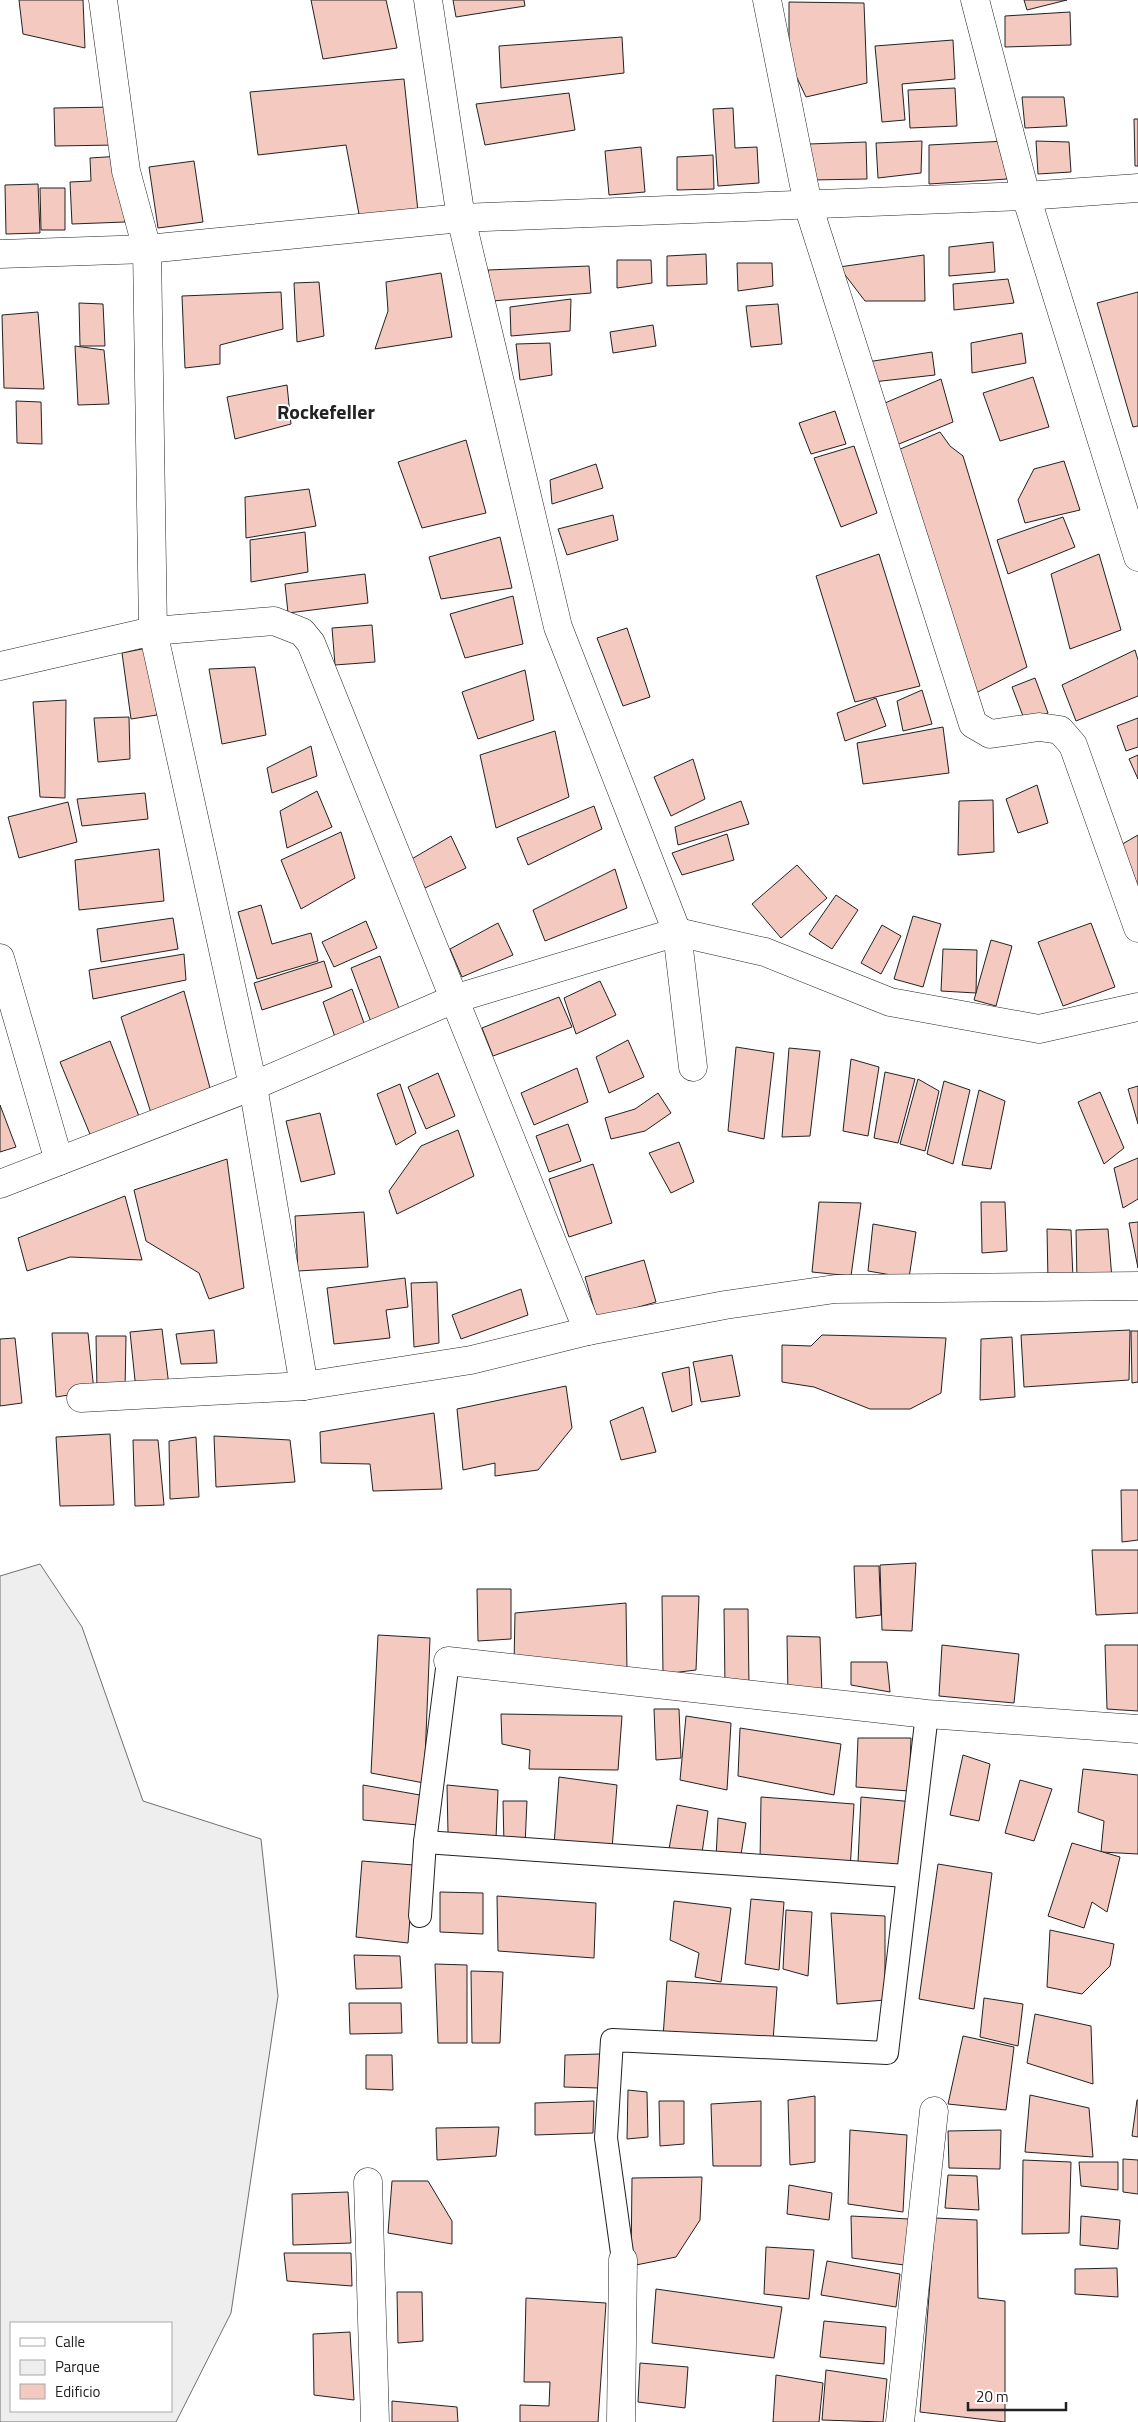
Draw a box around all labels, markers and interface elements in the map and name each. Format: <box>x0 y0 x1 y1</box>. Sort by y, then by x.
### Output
district label: Rockefeller <box>277 396 375 427</box>
legend <box>10 2322 172 2412</box>
text: Calle <box>55 2330 85 2353</box>
text: Parque <box>55 2355 100 2378</box>
text: Edificio <box>55 2380 100 2403</box>
scale bar <box>968 2380 1066 2412</box>
text: 20 m <box>976 2385 1009 2408</box>

